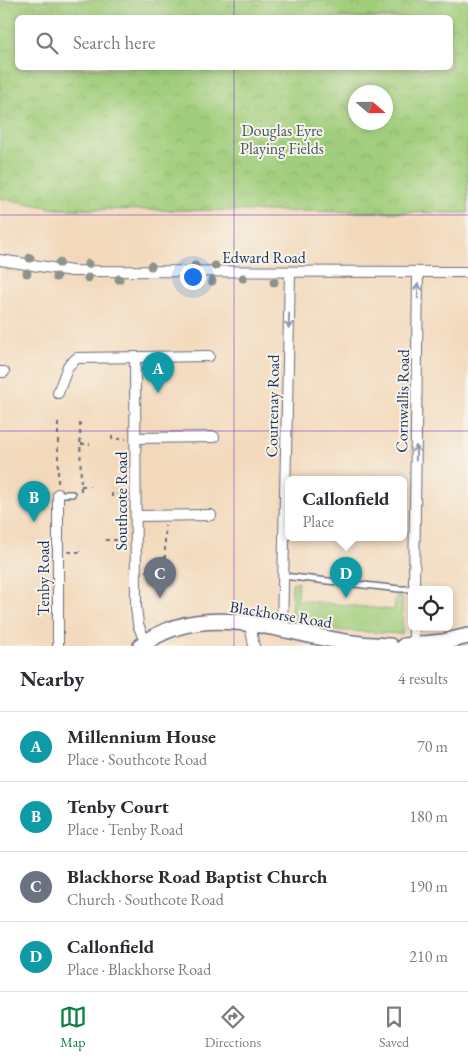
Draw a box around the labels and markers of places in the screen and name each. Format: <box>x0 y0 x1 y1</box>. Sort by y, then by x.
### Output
pin: A <box>142 352 174 393</box>
pin: B <box>18 481 50 522</box>
pin: C <box>144 557 176 598</box>
pin: D <box>330 557 362 598</box>

